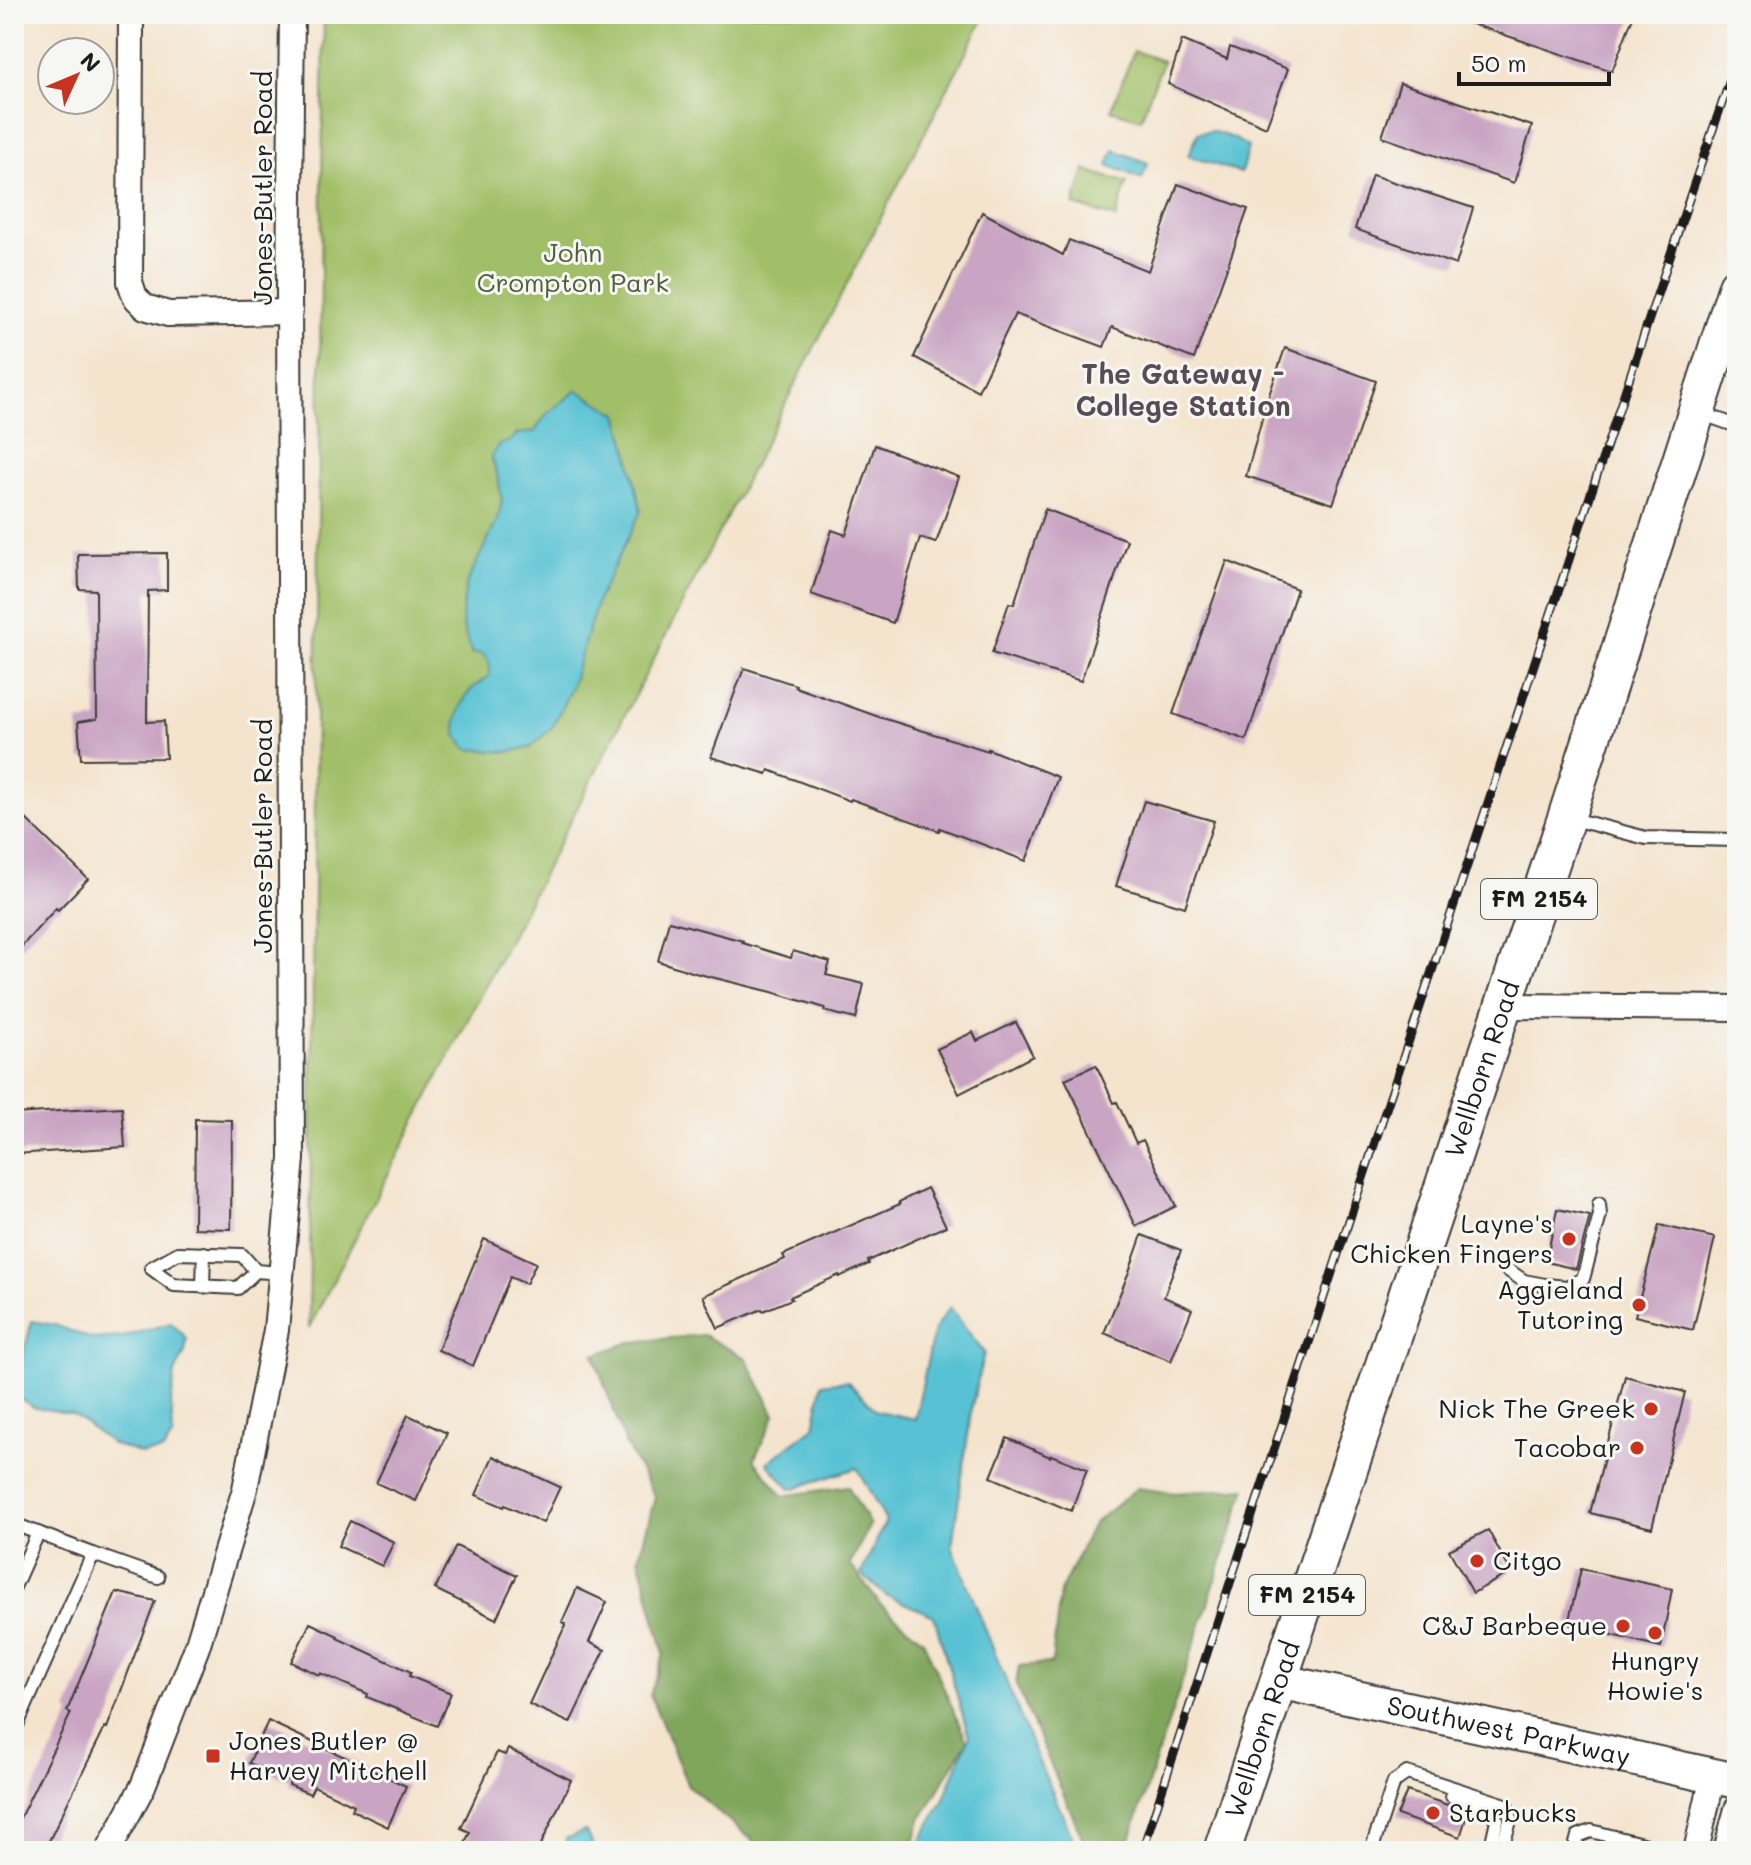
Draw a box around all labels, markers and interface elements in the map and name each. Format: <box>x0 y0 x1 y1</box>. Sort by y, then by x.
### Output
north arrow <box>36 36 116 116</box>
scale bar <box>1459 36 1609 86</box>
text: N <box>75 46 107 78</box>
text: 50 m <box>1471 47 1527 78</box>
street label: Jones-Butler Road <box>245 71 279 305</box>
park label: John Crompton Park <box>477 235 669 299</box>
district label: The Gateway - College Station <box>1075 355 1291 423</box>
street label: Jones-Butler Road <box>245 719 279 953</box>
road number: FM 2154 <box>1481 879 1597 919</box>
street label: Wellborn Road <box>1436 976 1527 1162</box>
place label: Layne's Chicken Fingers <box>1350 1206 1553 1270</box>
marker: Layne's Chicken Fingers <box>1560 1230 1578 1248</box>
place label: Aggieland Tutoring <box>1497 1272 1623 1336</box>
marker: Aggieland Tutoring <box>1630 1296 1648 1314</box>
place label: Nick The Greek <box>1439 1391 1635 1425</box>
marker: Nick The Greek <box>1642 1400 1660 1418</box>
place label: Tacobar <box>1514 1430 1621 1464</box>
marker: Tacobar <box>1628 1439 1646 1457</box>
place label: Citgo <box>1493 1543 1561 1577</box>
marker: Citgo <box>1468 1552 1486 1570</box>
road number: FM 2154 <box>1249 1575 1365 1615</box>
place label: C&J Barbeque <box>1422 1608 1607 1642</box>
marker: C&J Barbeque <box>1614 1617 1632 1635</box>
marker: Hungry Howie's <box>1646 1624 1664 1642</box>
street label: Wellborn Road <box>1216 1636 1307 1822</box>
place label: Hungry Howie's <box>1607 1643 1703 1707</box>
street label: Southwest Parkway <box>1384 1687 1634 1773</box>
place label: Jones Butler @ Harvey Mitchell <box>229 1723 428 1787</box>
marker: Jones Butler @ Harvey Mitchell <box>204 1747 222 1765</box>
place label: Starbucks <box>1449 1795 1577 1829</box>
marker: Starbucks <box>1424 1804 1442 1822</box>

